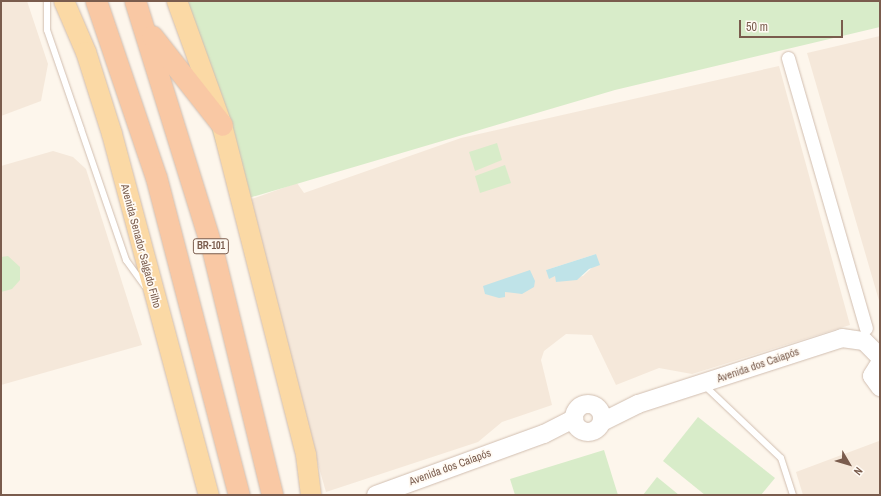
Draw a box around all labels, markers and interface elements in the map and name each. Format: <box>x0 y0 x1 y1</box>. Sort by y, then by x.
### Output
scale bar <box>741 12 845 38</box>
text: 50 m <box>746 19 768 35</box>
street label: Avenida Senador Salgado Filho <box>118 183 164 309</box>
road number: BR-101 <box>192 238 230 254</box>
street label: Avenida dos Caiapós <box>715 345 801 385</box>
north arrow <box>829 444 869 484</box>
street label: Avenida dos Caiapós <box>407 446 493 488</box>
text: N <box>851 465 866 478</box>

